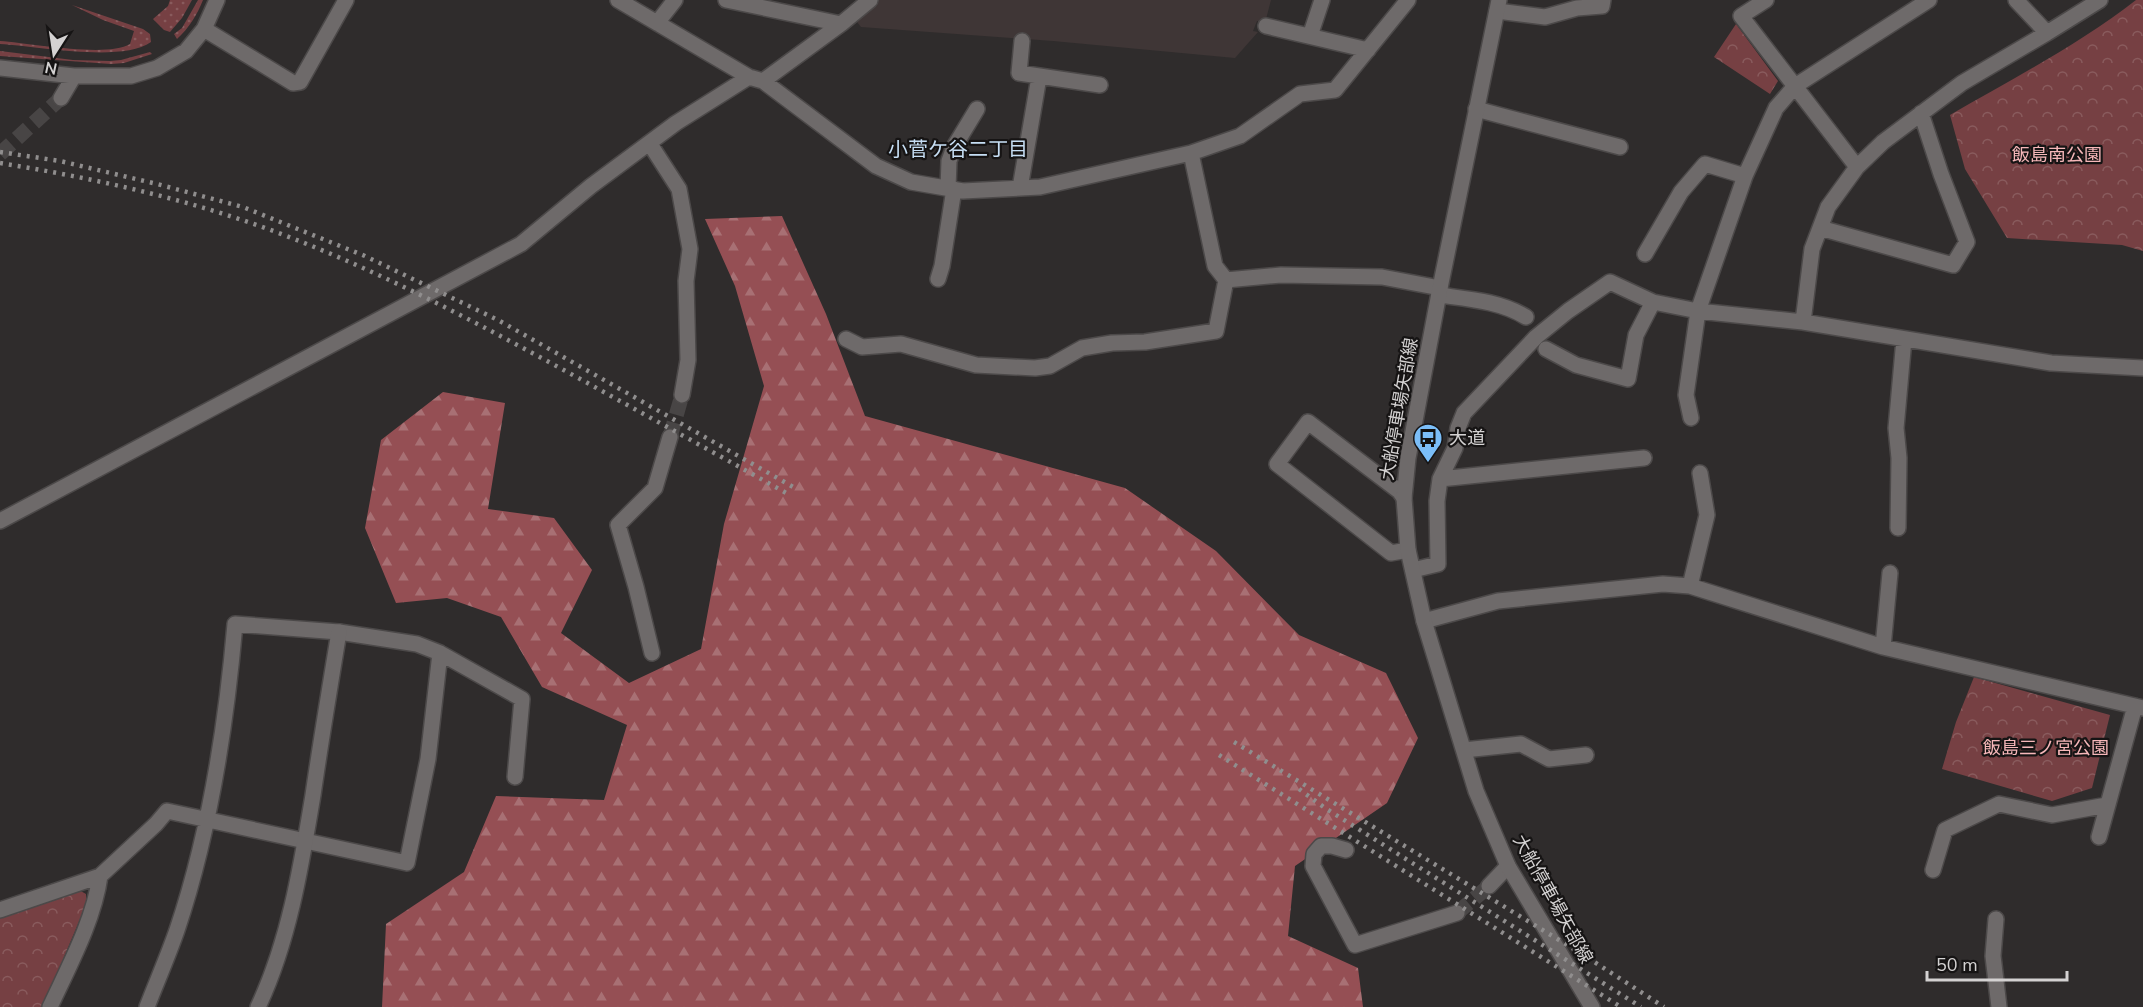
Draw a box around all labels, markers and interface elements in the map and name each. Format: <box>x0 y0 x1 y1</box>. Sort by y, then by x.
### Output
north arrow <box>24 24 84 84</box>
text: N <box>43 56 59 80</box>
district label: 小菅ケ谷二丁目 <box>888 136 1028 163</box>
park label: 飯島南公園 <box>2012 143 2102 167</box>
street label: 大船停車場矢部線 <box>1375 336 1423 482</box>
bus stop icon: 大道 <box>1412 422 1444 464</box>
place label: 大道 <box>1449 426 1485 450</box>
park label: 飯島三ノ宮公園 <box>1983 736 2109 760</box>
street label: 大船停車場矢部線 <box>1508 830 1598 968</box>
scale bar <box>1927 944 2066 982</box>
text: 50 m <box>1936 953 1978 977</box>

